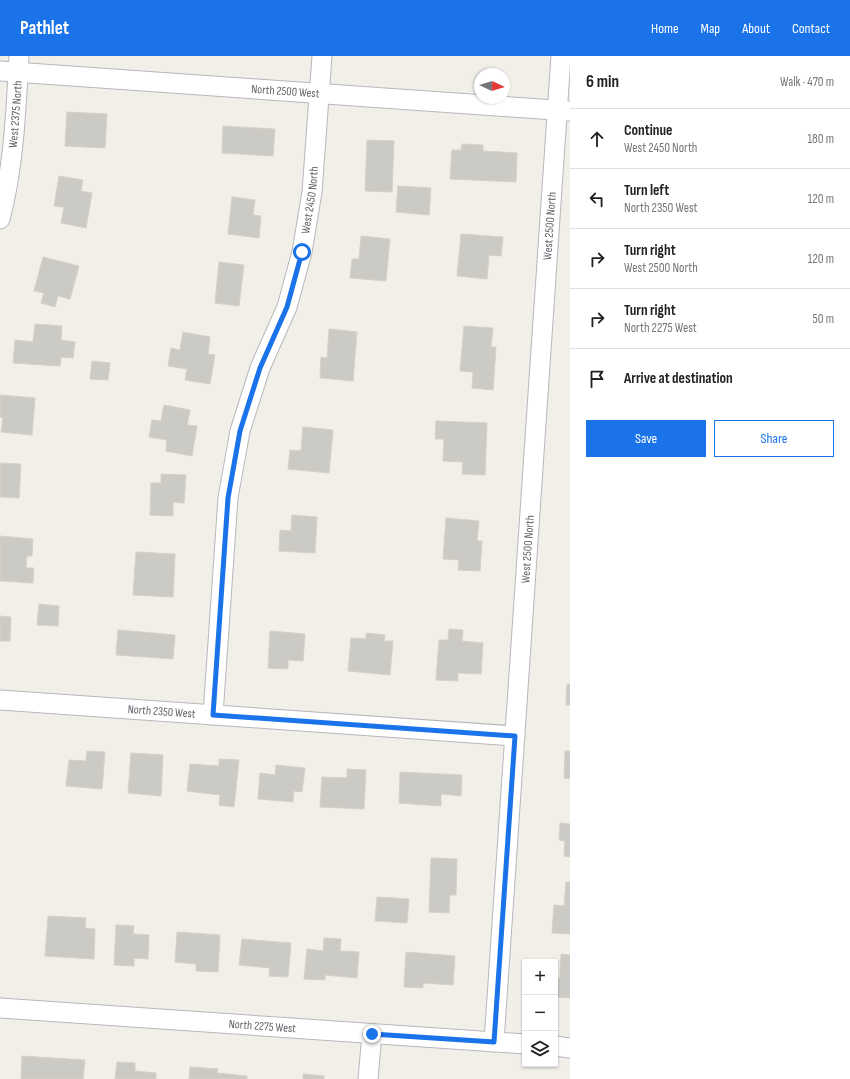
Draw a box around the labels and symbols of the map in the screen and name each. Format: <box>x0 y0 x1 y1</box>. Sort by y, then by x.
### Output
north arrow <box>474 68 510 104</box>
street label: West 2375 North <box>5 80 25 149</box>
street label: North 2500 West <box>251 81 320 101</box>
street label: West 2450 North <box>298 166 321 235</box>
street label: West 2500 North <box>540 191 559 260</box>
route start <box>293 243 311 261</box>
street label: West 2500 North <box>518 515 537 584</box>
street label: North 2350 West <box>127 701 196 721</box>
street label: North 2275 West <box>228 1016 297 1036</box>
route end <box>363 1025 381 1043</box>

